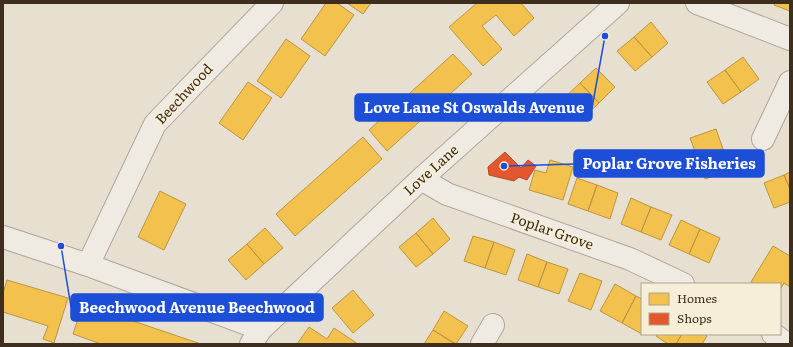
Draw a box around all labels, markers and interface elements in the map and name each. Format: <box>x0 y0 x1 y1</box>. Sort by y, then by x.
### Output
street label: Beechwood <box>150 58 217 128</box>
callout: Love Lane St Oswalds Avenue <box>355 94 592 121</box>
text: Love Lane St Oswalds Avenue <box>364 95 585 118</box>
street label: Love Lane <box>398 139 462 199</box>
callout: Poplar Grove Fisheries <box>574 150 764 177</box>
text: Poplar Grove Fisheries <box>582 151 756 174</box>
street label: Poplar Grove <box>508 206 597 254</box>
legend <box>641 283 781 335</box>
text: Homes <box>677 289 717 307</box>
callout: Beechwood Avenue Beechwood <box>71 294 323 321</box>
text: Beechwood Avenue Beechwood <box>79 295 315 318</box>
text: Shops <box>677 309 712 327</box>

